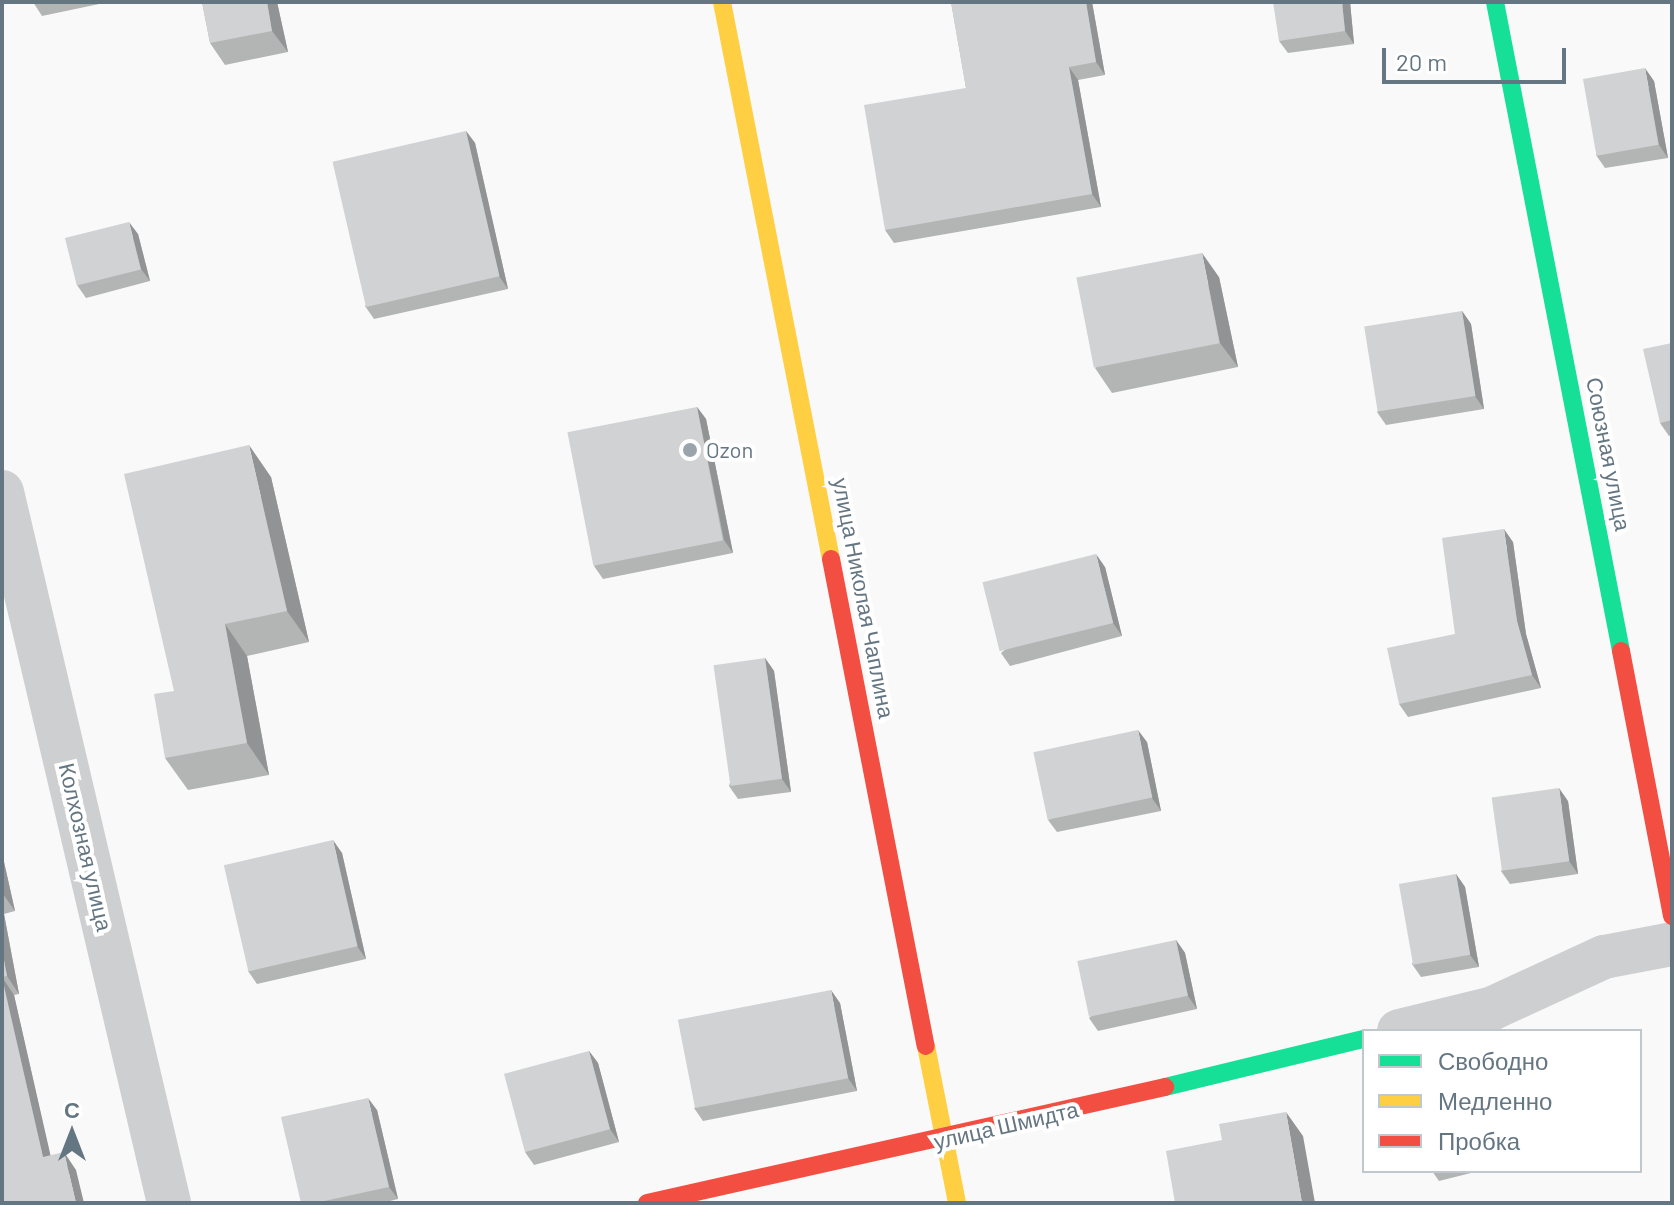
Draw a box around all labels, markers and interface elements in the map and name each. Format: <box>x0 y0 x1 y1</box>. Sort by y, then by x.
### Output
scale bar <box>1386 32 1570 82</box>
text: 20 m <box>1396 47 1447 76</box>
street label: Союзная улица <box>1581 375 1637 533</box>
place label: Ozon <box>706 437 753 463</box>
marker: Ozon <box>681 441 699 459</box>
street label: улица Николая Чаплина <box>828 476 900 720</box>
street label: Колхозная улица <box>54 761 118 933</box>
legend <box>1362 1029 1642 1173</box>
text: Свободно <box>1438 1046 1548 1075</box>
text: Медленно <box>1438 1086 1552 1115</box>
north arrow <box>32 1093 112 1173</box>
text: С <box>64 1096 80 1122</box>
street label: улица Шмидта <box>931 1096 1081 1154</box>
text: Пробка <box>1438 1126 1520 1155</box>

